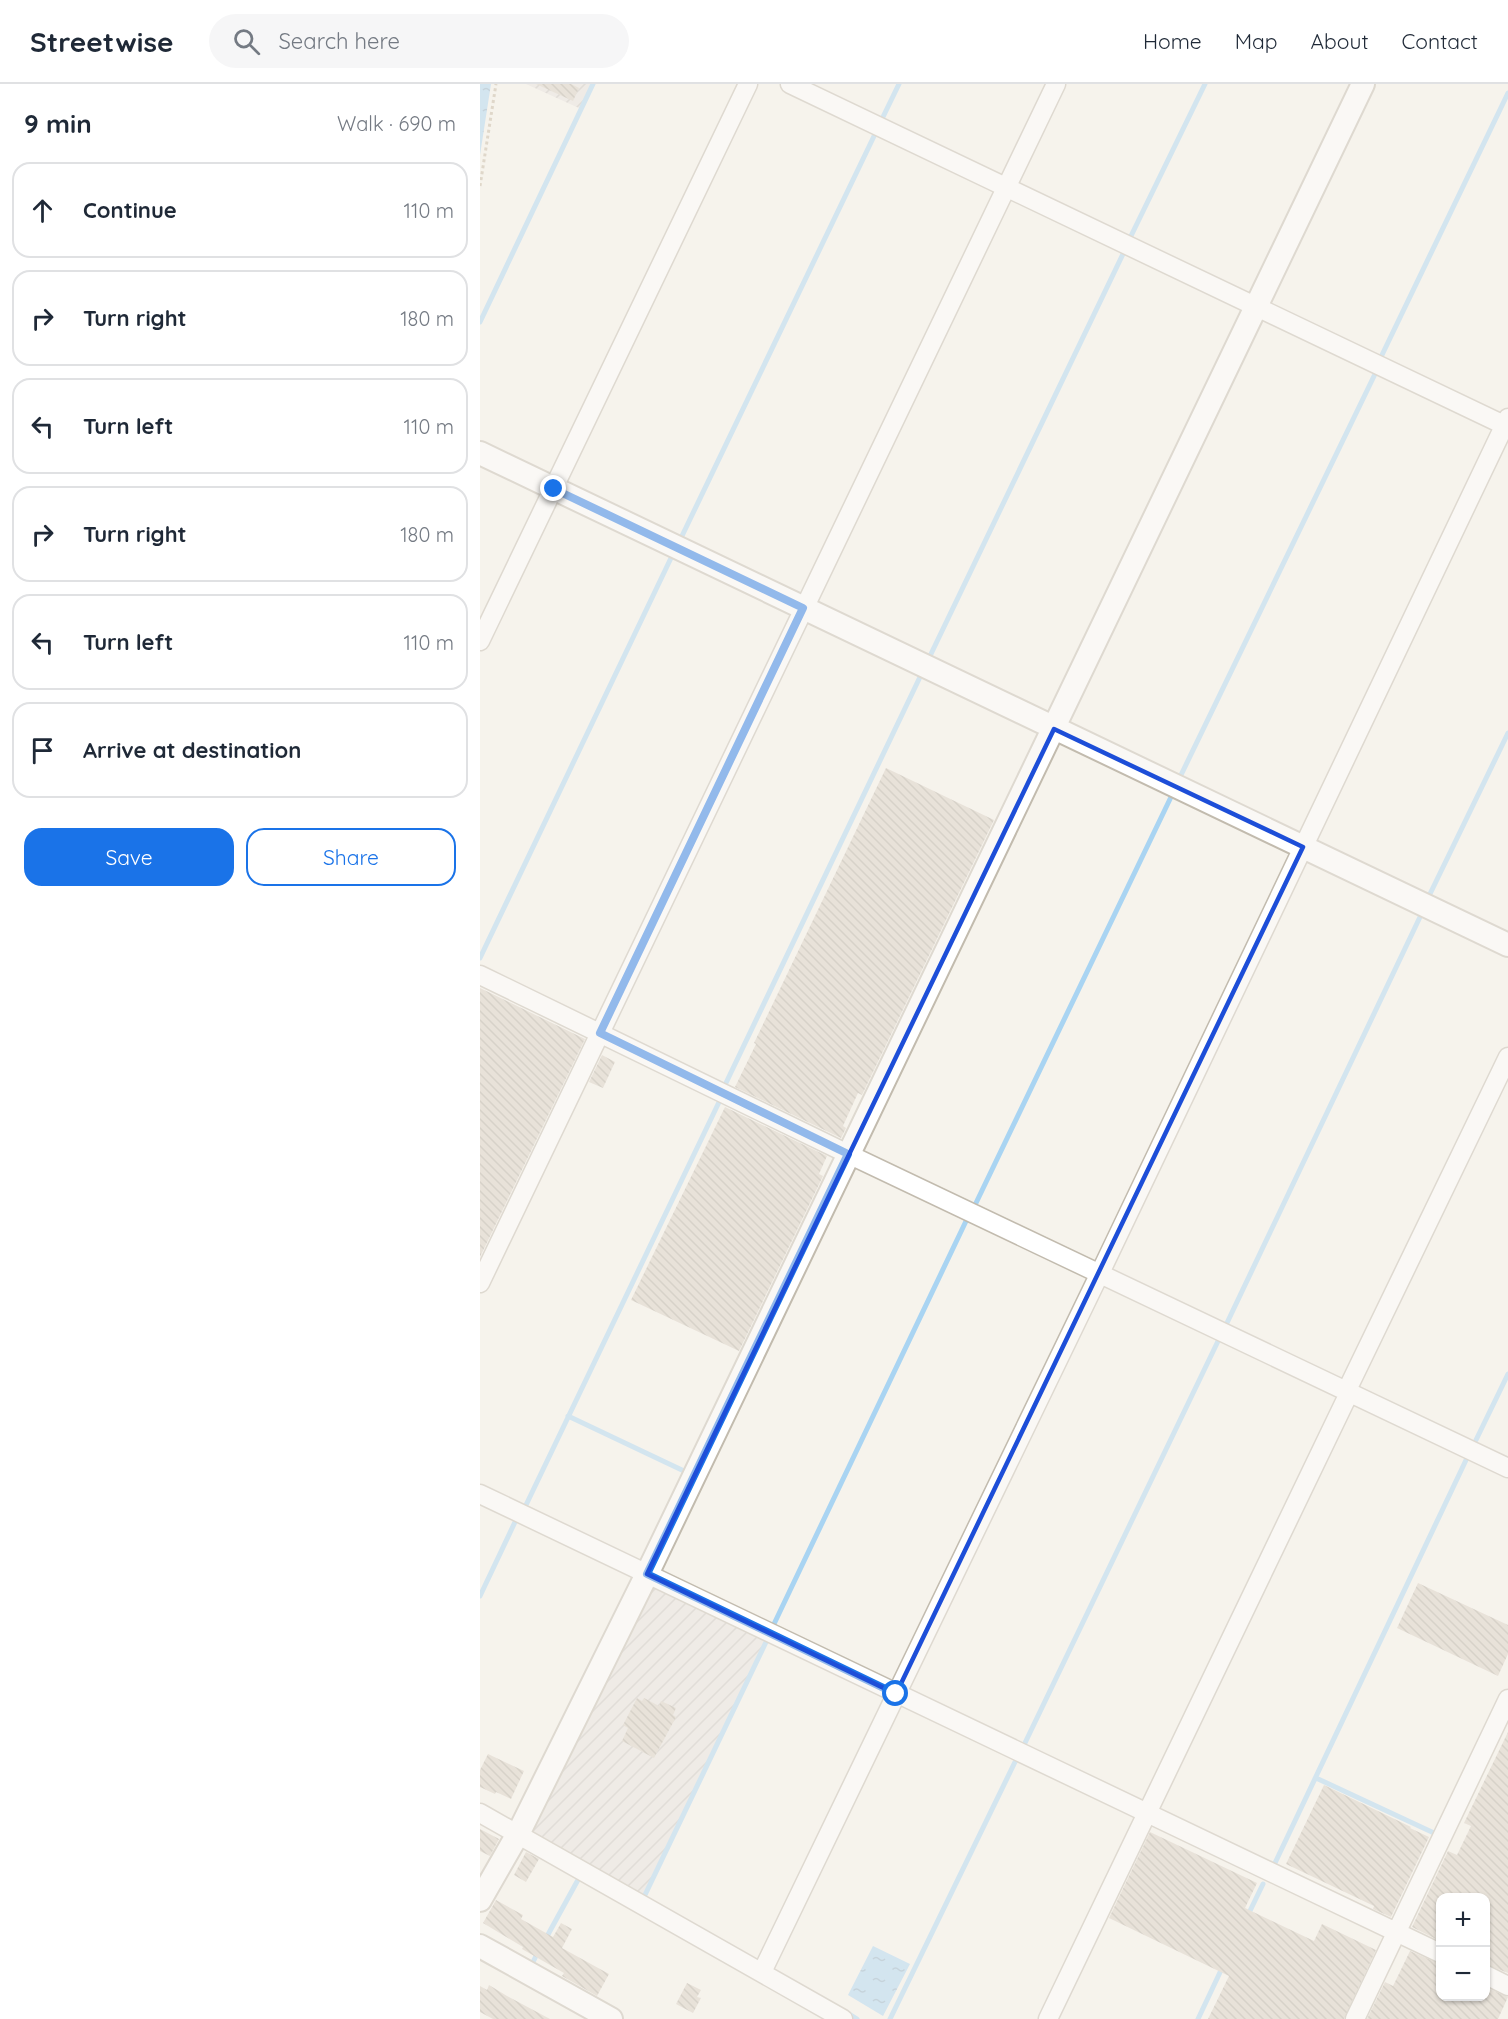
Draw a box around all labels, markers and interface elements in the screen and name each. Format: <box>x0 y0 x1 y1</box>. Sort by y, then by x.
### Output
search box <box>209 14 629 68</box>
text: Streetwise <box>30 24 173 59</box>
icon: search <box>230 25 263 58</box>
text: Search here <box>278 27 400 55</box>
text: Home <box>1143 28 1202 54</box>
text: Map <box>1235 28 1278 54</box>
text: About <box>1311 28 1369 54</box>
text: Contact <box>1402 28 1478 54</box>
text: 9 min <box>24 107 92 140</box>
text: Walk · 690 m <box>337 111 456 136</box>
icon: ahead <box>26 194 59 227</box>
text: Continue <box>83 196 177 224</box>
text: 110 m <box>404 198 454 223</box>
icon: right <box>26 302 59 335</box>
text: Turn right <box>83 304 187 332</box>
text: 180 m <box>400 306 454 331</box>
icon: left <box>26 410 59 443</box>
text: Turn left <box>83 412 173 440</box>
text: 110 m <box>404 414 454 439</box>
route end <box>540 475 566 501</box>
icon: right <box>26 518 59 551</box>
text: Turn right <box>83 520 187 548</box>
text: 180 m <box>400 522 454 547</box>
icon: left <box>26 626 59 659</box>
text: Turn left <box>83 628 173 656</box>
text: 110 m <box>404 630 454 655</box>
icon: arrive <box>26 734 59 767</box>
text: Arrive at destination <box>83 736 301 764</box>
button: Save <box>24 828 234 886</box>
button: Share <box>246 828 456 886</box>
route start <box>882 1680 908 1706</box>
map controls <box>1436 1893 1490 2001</box>
button: + <box>1436 1893 1490 1947</box>
button: − <box>1436 1947 1490 2001</box>

